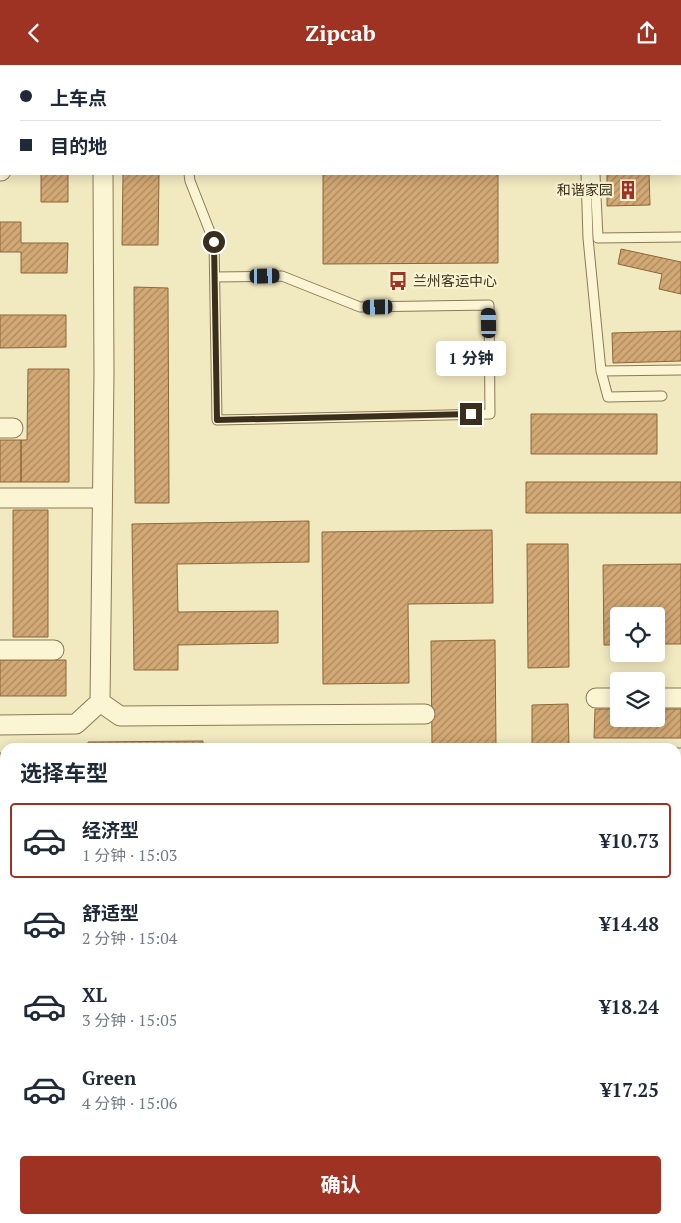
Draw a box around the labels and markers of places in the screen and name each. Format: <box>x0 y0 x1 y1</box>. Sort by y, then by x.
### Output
building icon: 和谐家园 <box>617 179 639 201</box>
place label: 和谐家园 <box>557 180 613 199</box>
bus stop icon: 兰州客运中心 <box>387 270 409 292</box>
place label: 兰州客运中心 <box>413 271 497 290</box>

